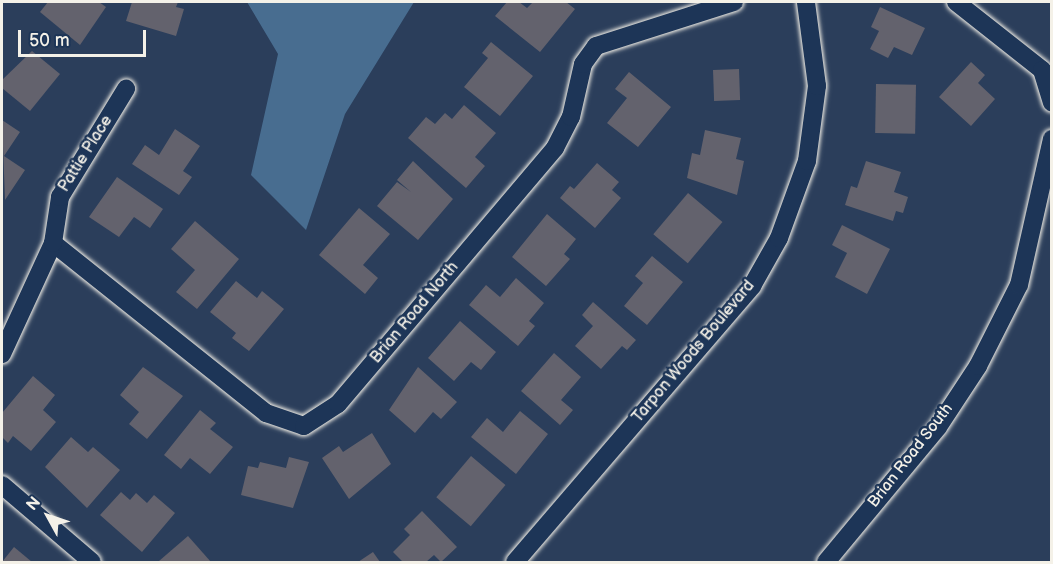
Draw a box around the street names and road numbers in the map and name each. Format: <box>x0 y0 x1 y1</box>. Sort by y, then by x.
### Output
street label: Pattie Place <box>55 112 117 196</box>
street label: Brian Road North <box>367 258 463 368</box>
street label: Tarpon Woods Boulevard <box>629 277 759 427</box>
street label: Brian Road South <box>864 400 958 512</box>

